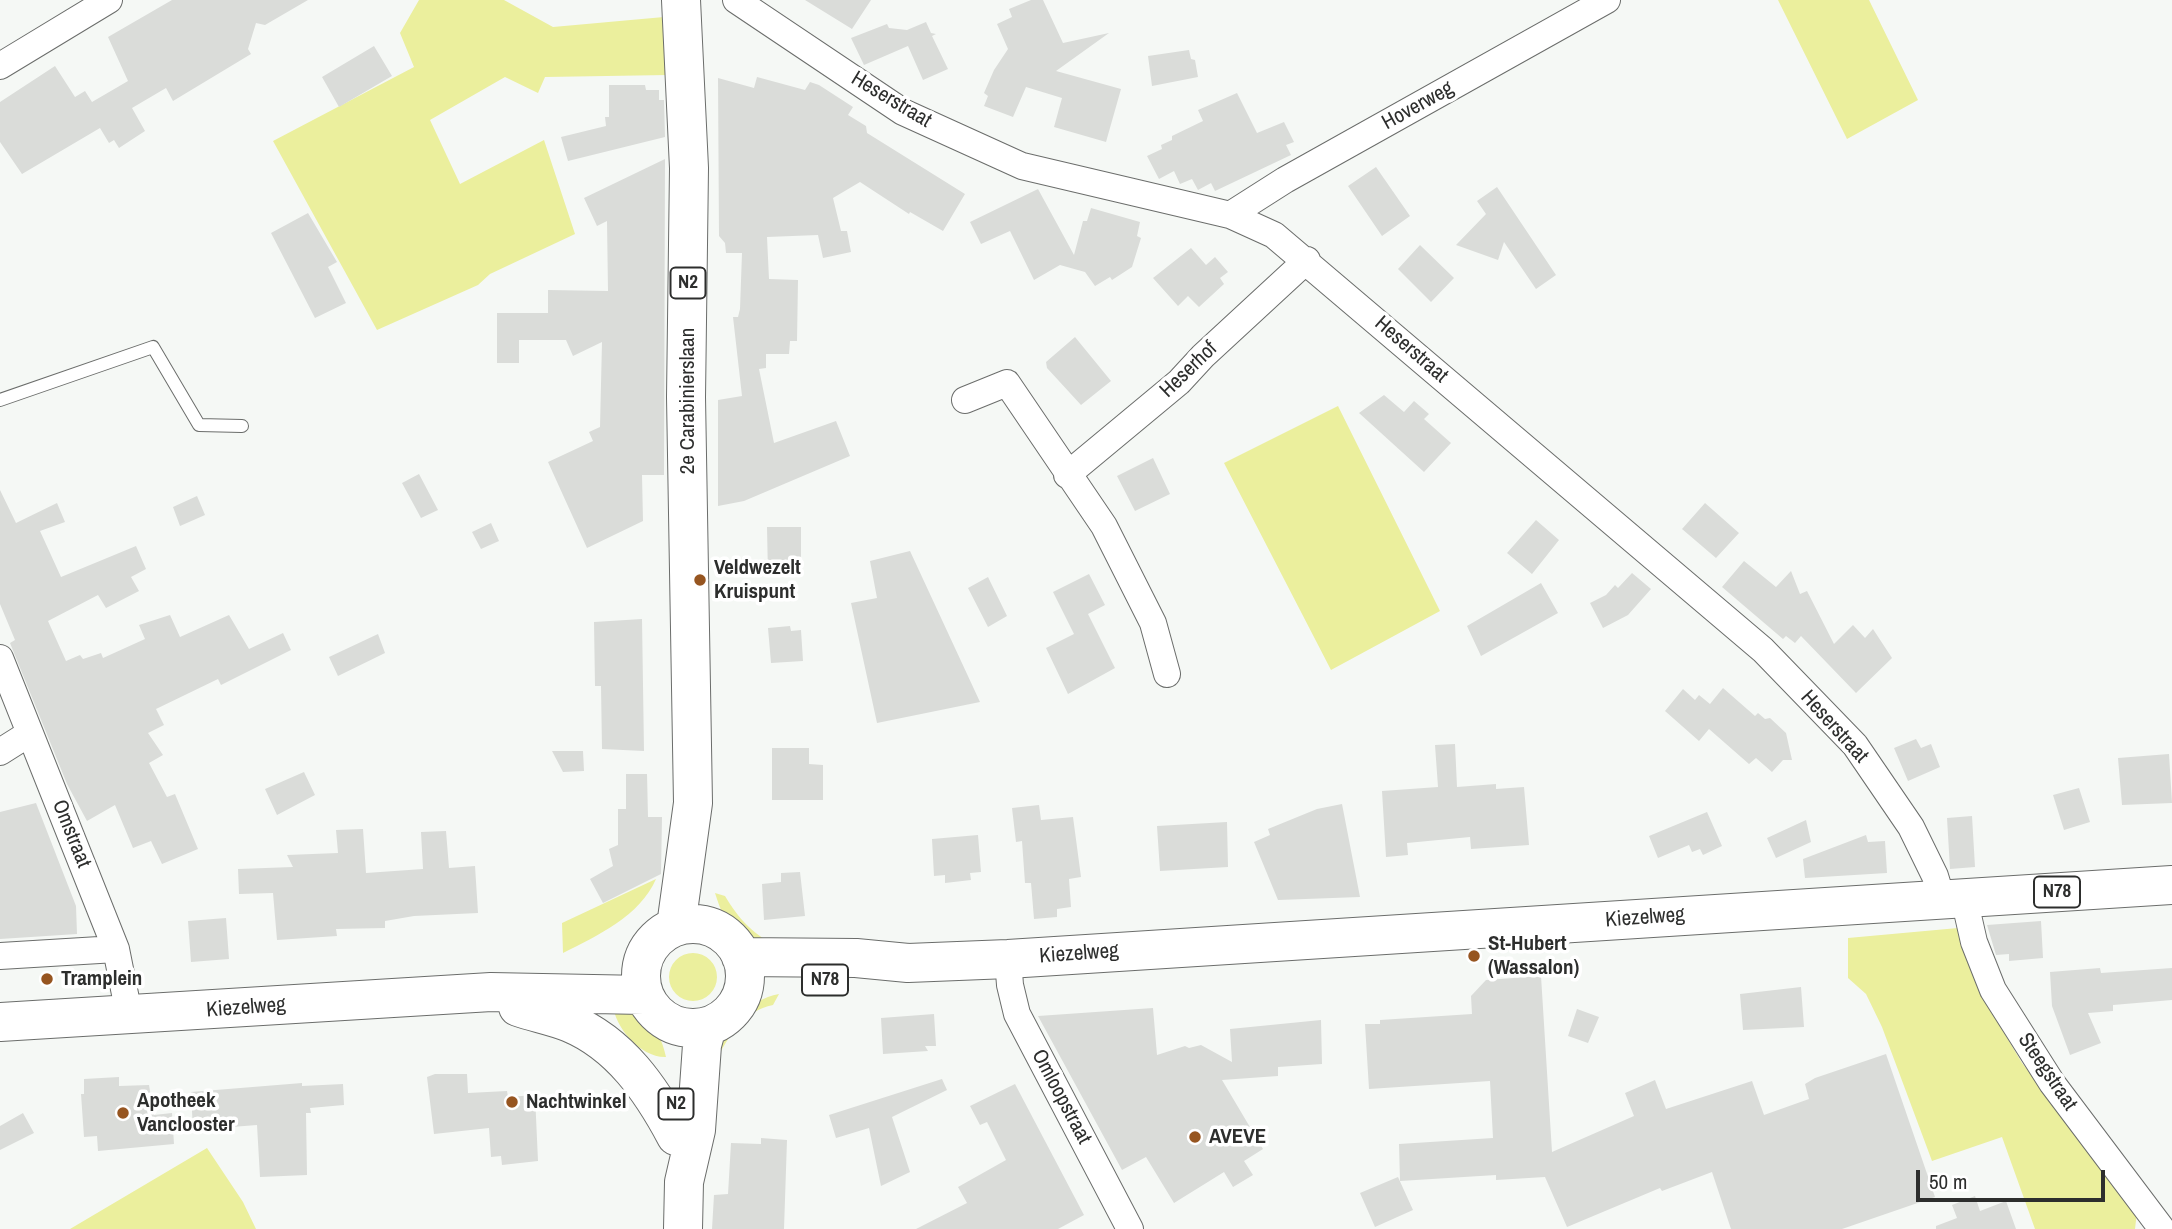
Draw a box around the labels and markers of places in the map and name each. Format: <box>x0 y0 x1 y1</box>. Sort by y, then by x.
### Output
place label: Veldwezelt Kruispunt <box>714 555 801 605</box>
marker: Veldwezelt Kruispunt <box>692 572 708 588</box>
place label: St-Hubert (Wassalon) <box>1488 931 1579 981</box>
marker: St-Hubert (Wassalon) <box>1466 948 1482 964</box>
place label: Tramplein <box>61 966 142 992</box>
marker: Tramplein <box>39 971 55 987</box>
place label: Apotheek Vanclooster <box>137 1088 235 1138</box>
place label: Nachtwinkel <box>526 1089 626 1115</box>
marker: Nachtwinkel <box>504 1094 520 1110</box>
marker: Apotheek Vanclooster <box>115 1105 131 1121</box>
place label: AVEVE <box>1209 1124 1266 1150</box>
marker: AVEVE <box>1187 1129 1203 1145</box>

